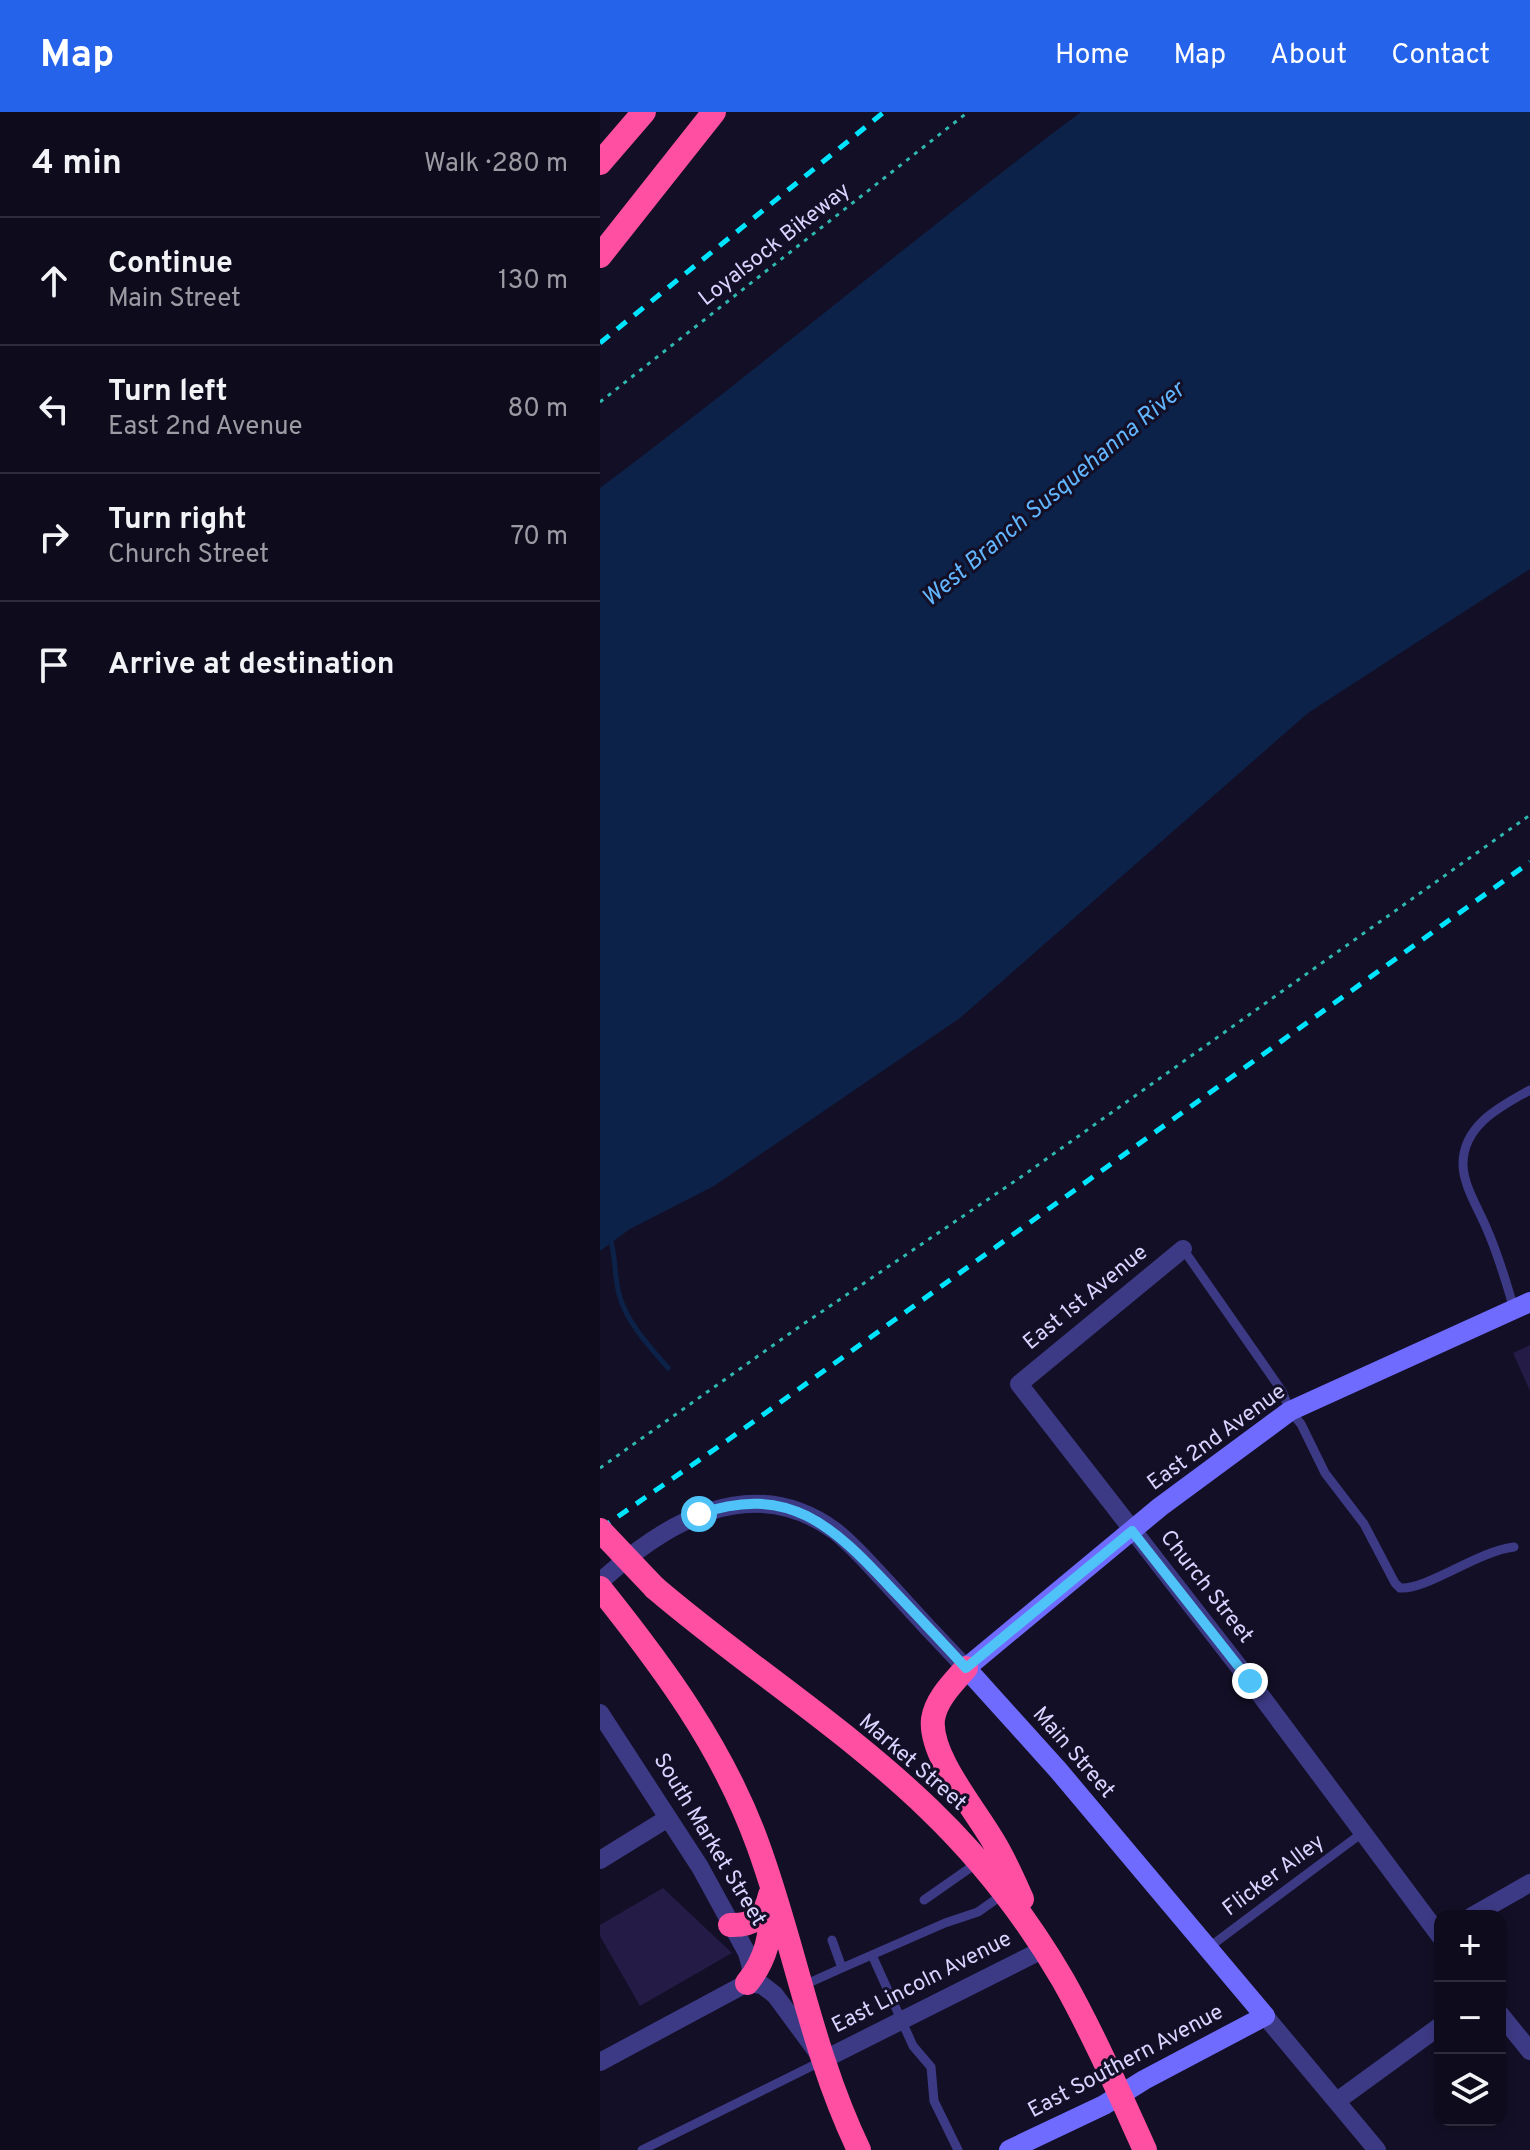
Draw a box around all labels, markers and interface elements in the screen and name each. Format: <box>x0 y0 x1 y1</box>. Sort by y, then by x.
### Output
text: Map <box>40 32 114 81</box>
text: Home <box>1055 38 1129 74</box>
text: Map <box>1173 38 1226 74</box>
text: About <box>1270 38 1347 74</box>
text: Contact <box>1391 38 1490 74</box>
text: 4 min <box>32 143 122 186</box>
text: Walk · 280 m <box>424 148 568 181</box>
street label: Loyalsock Bikeway <box>694 177 856 313</box>
text: Continue <box>108 246 233 283</box>
icon: ahead <box>32 259 76 303</box>
text: 130 m <box>498 265 568 298</box>
text: Main Street <box>108 283 241 316</box>
text: Turn left <box>108 374 228 411</box>
water label: West Branch Susquehanna River <box>916 375 1193 614</box>
icon: left <box>32 387 76 431</box>
text: 80 m <box>508 393 568 426</box>
text: East 2nd Avenue <box>108 411 303 444</box>
text: Turn right <box>108 502 246 539</box>
icon: right <box>32 515 76 559</box>
text: 70 m <box>510 521 568 554</box>
text: Church Street <box>108 539 269 572</box>
icon: arrive <box>32 643 76 687</box>
text: Arrive at destination <box>108 647 394 684</box>
street label: East 1st Avenue <box>1018 1240 1154 1356</box>
street label: East 2nd Avenue <box>1142 1379 1292 1497</box>
route start <box>681 1496 717 1532</box>
street label: Church Street <box>1153 1525 1259 1649</box>
route end <box>1232 1663 1268 1699</box>
street label: Main Street <box>1026 1702 1120 1804</box>
street label: Market Street <box>853 1709 971 1817</box>
street label: South Market Street <box>647 1749 771 1931</box>
street label: Flicker Alley <box>1218 1829 1330 1923</box>
map controls <box>1434 1910 1506 2126</box>
button: + <box>1434 1910 1506 1982</box>
street label: East Lincoln Avenue <box>828 1926 1016 2040</box>
button: − <box>1434 1982 1506 2054</box>
street label: East Southern Avenue <box>1024 1999 1228 2125</box>
button: layers <box>1434 2054 1506 2126</box>

